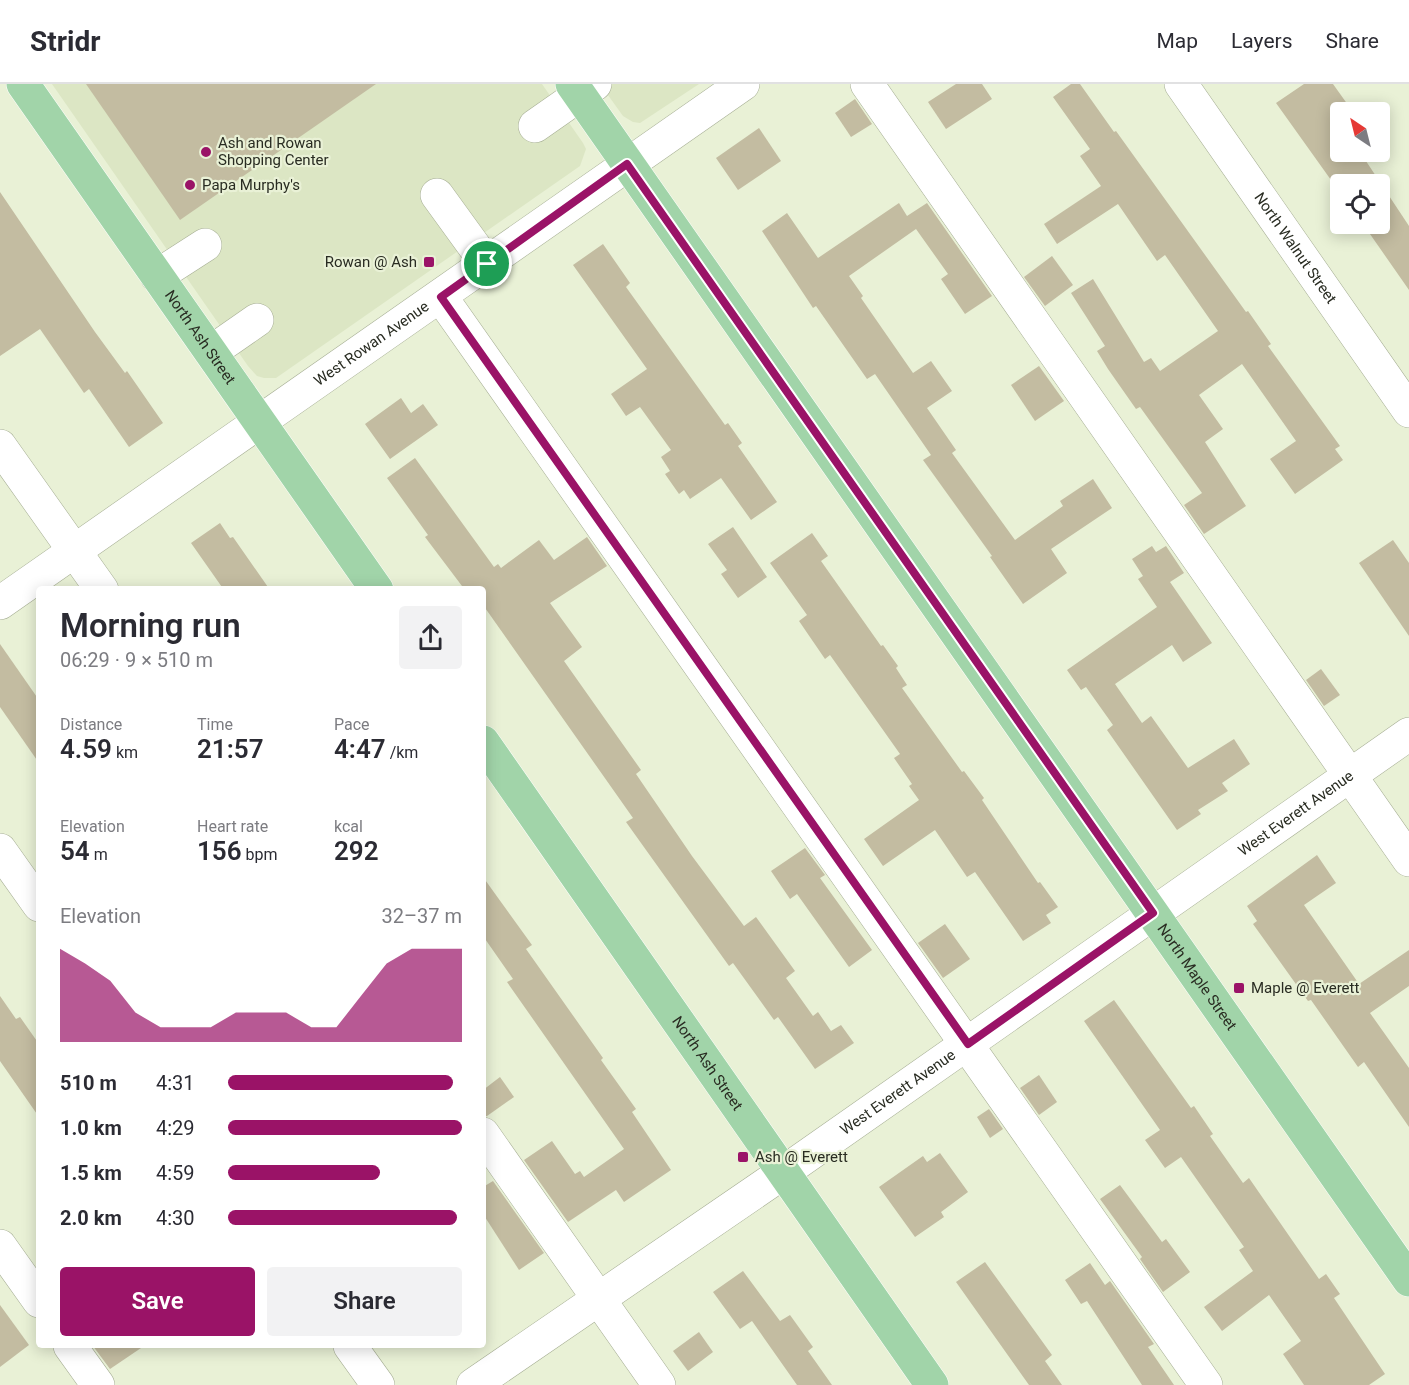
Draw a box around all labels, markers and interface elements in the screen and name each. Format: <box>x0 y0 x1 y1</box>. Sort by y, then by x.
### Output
text: Stridr <box>30 25 100 58</box>
text: Map <box>1156 29 1198 53</box>
text: Layers <box>1231 29 1292 53</box>
text: Share <box>1325 29 1379 53</box>
north arrow <box>1330 102 1390 162</box>
map controls <box>1330 102 1390 234</box>
place label: Ash and Rowan Shopping Center <box>218 134 329 169</box>
marker: Ash and Rowan Shopping Center <box>199 145 213 159</box>
button: locate <box>1330 174 1390 234</box>
place label: Papa Murphy's <box>202 176 300 194</box>
marker: Papa Murphy's <box>183 178 197 192</box>
street label: North Walnut Street <box>1250 189 1340 307</box>
pin <box>461 238 512 289</box>
icon: arrive <box>470 247 503 280</box>
place label: Rowan @ Ash <box>325 253 417 271</box>
marker: Rowan @ Ash <box>422 255 436 269</box>
street label: North Ash Street <box>161 287 239 388</box>
street label: West Rowan Avenue <box>311 297 432 390</box>
text: Morning run <box>60 606 241 645</box>
button: share <box>399 606 462 669</box>
text: 06:29 · 9 × 510 m <box>60 648 213 672</box>
text: Distance <box>60 715 122 734</box>
text: Time <box>197 715 233 734</box>
text: Pace <box>334 715 370 734</box>
text: 4.59 <box>60 734 112 764</box>
text: 21:57 <box>197 734 264 764</box>
text: 4:47 <box>334 734 386 764</box>
text: km <box>112 743 138 762</box>
text: /km <box>386 743 418 762</box>
street label: West Everett Avenue <box>1235 767 1357 860</box>
text: Elevation <box>60 817 125 836</box>
text: Heart rate <box>197 817 268 836</box>
text: kcal <box>334 817 363 836</box>
text: 54 <box>60 836 90 866</box>
text: 156 <box>197 836 242 866</box>
text: 292 <box>334 836 379 866</box>
text: m <box>90 845 108 864</box>
text: bpm <box>242 845 278 864</box>
text: Elevation <box>60 904 141 928</box>
text: 32–37 m <box>381 904 462 928</box>
street label: North Maple Street <box>1153 920 1241 1034</box>
place label: Maple @ Everett <box>1251 979 1359 997</box>
marker: Maple @ Everett <box>1232 981 1246 995</box>
street label: North Ash Street <box>668 1013 747 1114</box>
street label: West Everett Avenue <box>837 1046 959 1139</box>
text: 510 m <box>60 1071 117 1095</box>
text: 4:31 <box>156 1071 195 1095</box>
text: 1.0 km <box>60 1116 122 1140</box>
text: 4:29 <box>156 1116 195 1140</box>
place label: Ash @ Everett <box>755 1148 848 1166</box>
marker: Ash @ Everett <box>736 1150 750 1164</box>
text: 1.5 km <box>60 1161 122 1185</box>
text: 4:59 <box>156 1161 195 1185</box>
text: 2.0 km <box>60 1206 122 1230</box>
text: 4:30 <box>156 1206 195 1230</box>
button: Save <box>60 1267 255 1336</box>
button: Share <box>267 1267 462 1336</box>

